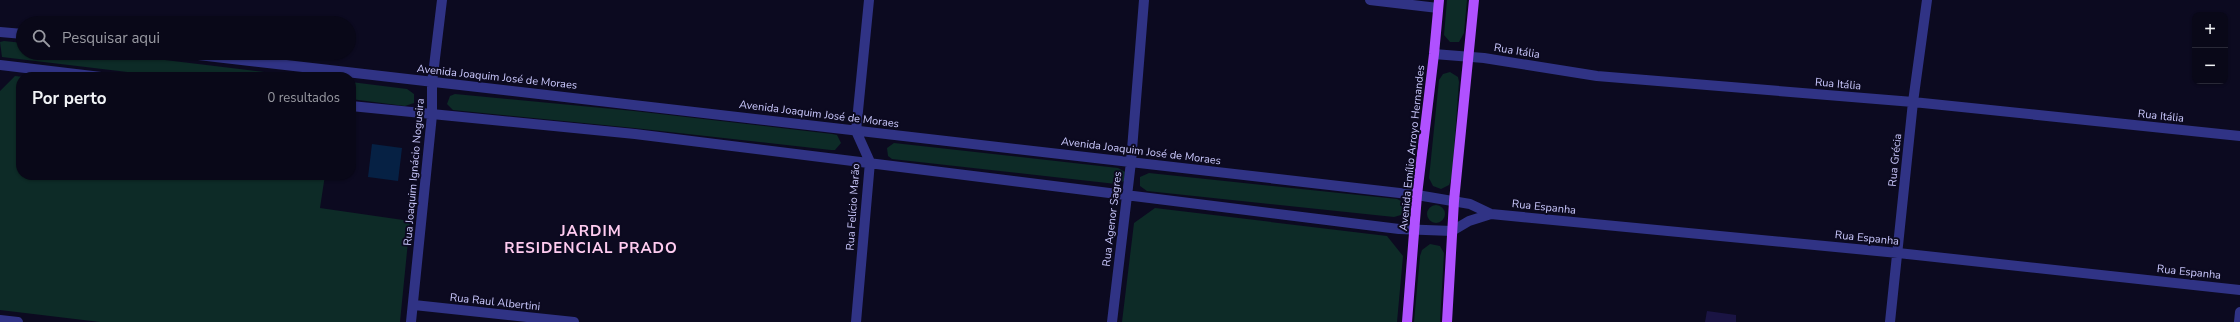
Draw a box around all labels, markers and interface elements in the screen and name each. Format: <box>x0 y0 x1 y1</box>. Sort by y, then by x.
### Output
map controls <box>2192 12 2228 84</box>
button: + <box>2192 12 2228 48</box>
search box <box>16 16 356 60</box>
icon: search <box>30 27 52 49</box>
text: Pesquisar aqui <box>62 28 160 48</box>
street label: Rua Itália <box>1493 40 1541 62</box>
button: − <box>2192 48 2228 84</box>
street label: Avenida Joaquim José de Moraes <box>416 61 578 93</box>
street label: Avenida Emílio Arroyo Hernandes <box>1396 64 1428 232</box>
street label: Rua Itália <box>1814 75 1862 94</box>
text: Por perto <box>32 87 107 110</box>
text: 0 resultados <box>268 89 340 107</box>
street label: Rua Joaquim Ignácio Nogueira <box>400 97 428 246</box>
street label: Avenida Joaquim José de Moraes <box>738 97 900 131</box>
street label: Rua Itália <box>2137 106 2185 126</box>
street label: Rua Grécia <box>1885 133 1905 187</box>
street label: Avenida Joaquim José de Moraes <box>1060 134 1222 168</box>
street label: Rua Felício Marão <box>842 163 864 251</box>
street label: Rua Agenor Sagres <box>1099 171 1125 267</box>
street label: Rua Espanha <box>1511 196 1577 218</box>
district label: JARDIM RESIDENCIAL PRADO <box>504 221 678 258</box>
street label: Rua Espanha <box>1834 227 1900 249</box>
street label: Rua Espanha <box>2156 261 2222 283</box>
street label: Rua Raul Albertini <box>449 290 541 314</box>

